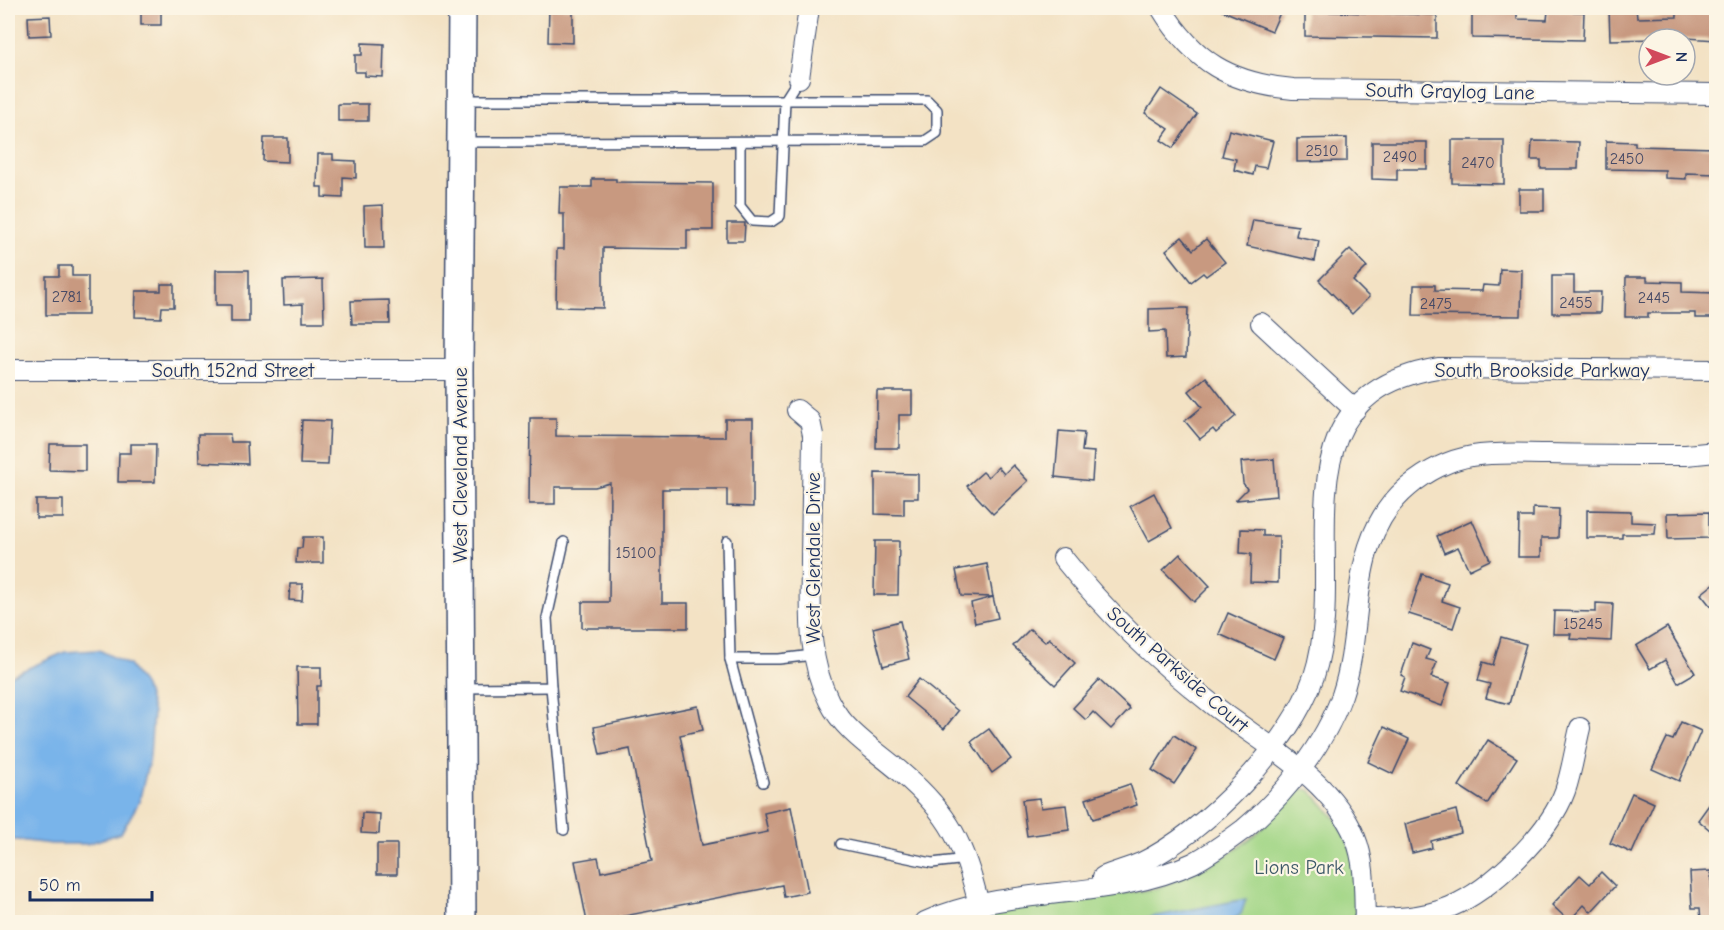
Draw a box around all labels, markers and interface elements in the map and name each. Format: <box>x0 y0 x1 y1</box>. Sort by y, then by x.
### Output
north arrow <box>1637 27 1697 87</box>
text: N <box>1672 52 1690 62</box>
street label: South Graylog Lane <box>1365 79 1535 104</box>
house number: 2510 <box>1305 142 1339 160</box>
house number: 2490 <box>1383 148 1417 166</box>
house number: 2450 <box>1610 150 1644 168</box>
house number: 2470 <box>1461 154 1495 172</box>
house number: 2781 <box>52 288 82 306</box>
house number: 2445 <box>1638 289 1670 307</box>
house number: 2455 <box>1559 294 1593 312</box>
house number: 2475 <box>1420 295 1452 313</box>
street label: South 152nd Street <box>152 359 316 382</box>
street label: South Brookside Parkway <box>1434 359 1650 382</box>
street label: West Cleveland Avenue <box>449 367 472 563</box>
street label: West Glendale Drive <box>802 472 825 644</box>
house number: 15100 <box>616 544 656 562</box>
street label: South Parkside Court <box>1102 602 1254 738</box>
house number: 15245 <box>1563 615 1603 633</box>
park label: Lions Park <box>1254 856 1344 879</box>
scale bar <box>30 864 152 902</box>
text: 50 m <box>39 875 81 896</box>

